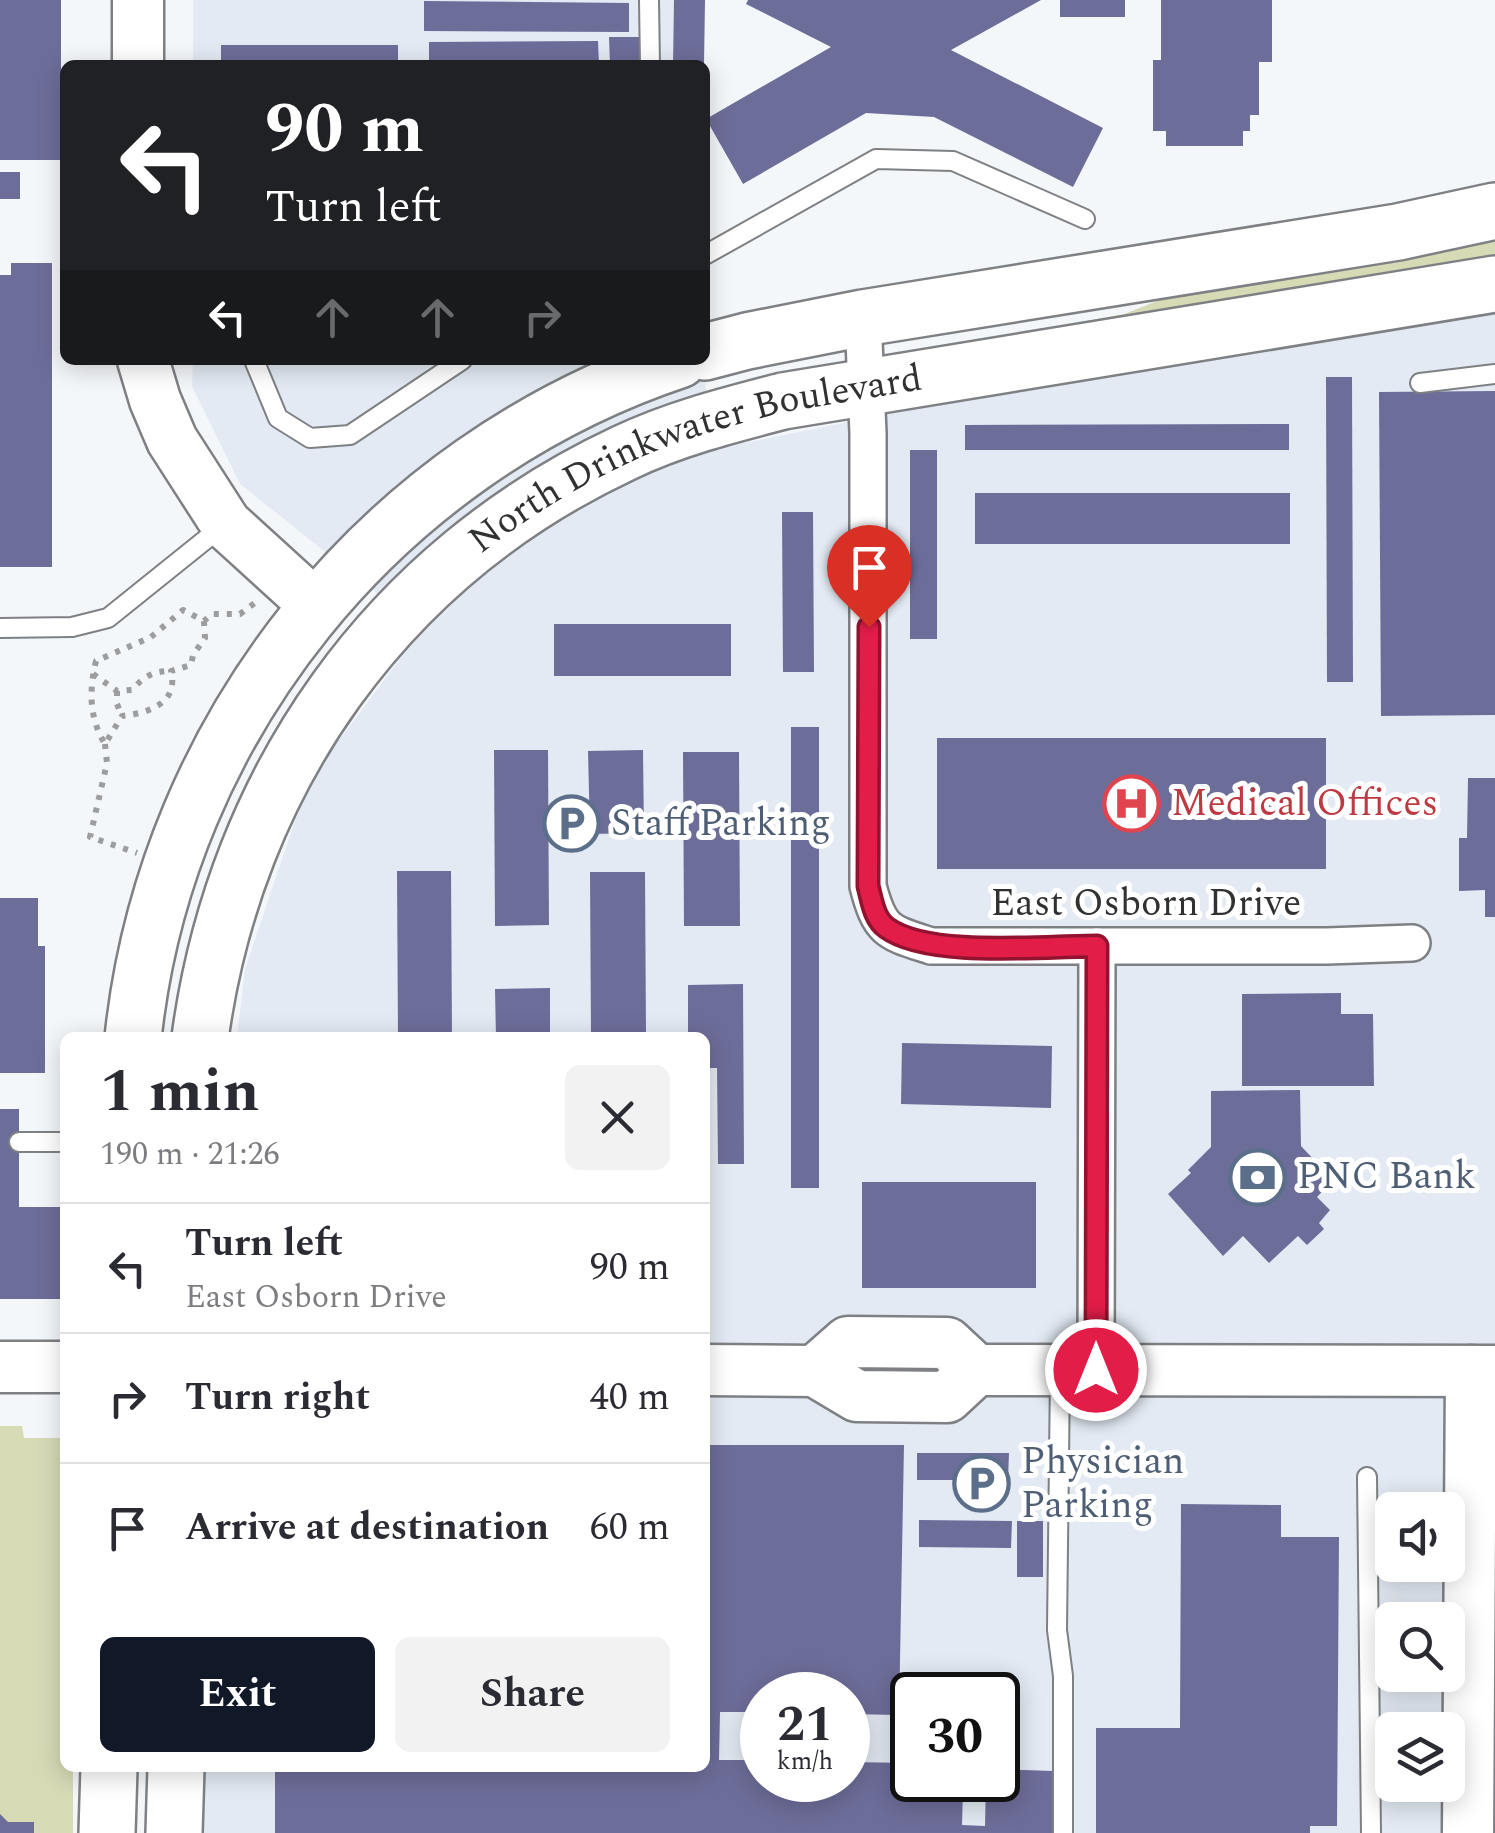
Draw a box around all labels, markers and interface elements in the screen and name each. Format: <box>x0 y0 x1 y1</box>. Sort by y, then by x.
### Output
text: 90 m <box>265 77 424 183</box>
icon: left <box>100 100 230 230</box>
text: Turn left <box>265 173 442 242</box>
icon: left <box>200 290 255 345</box>
icon: ahead <box>305 290 360 345</box>
icon: ahead <box>410 290 465 345</box>
icon: right <box>515 290 570 345</box>
street label: North Drinkwater Boulevard <box>456 350 926 569</box>
pin <box>827 525 912 628</box>
icon: arrive <box>842 540 897 595</box>
hospital icon: Medical Offices <box>1102 774 1162 834</box>
place label: Medical Offices <box>1171 775 1438 833</box>
parking icon: Staff Parking <box>542 794 602 854</box>
place label: Staff Parking <box>611 795 831 853</box>
street label: East Osborn Drive <box>991 875 1301 933</box>
text: 1 min <box>100 1046 260 1138</box>
button: close <box>565 1065 670 1170</box>
text: 190 m · 21:26 <box>100 1130 280 1179</box>
bank icon: PNC Bank <box>1228 1147 1288 1207</box>
place label: PNC Bank <box>1297 1148 1476 1206</box>
text: Turn left <box>185 1215 343 1273</box>
text: 90 m <box>590 1239 670 1297</box>
icon: left <box>100 1241 155 1296</box>
text: East Osborn Drive <box>185 1273 447 1322</box>
position arrow <box>1044 1318 1148 1422</box>
text: Turn right <box>185 1369 370 1427</box>
text: 40 m <box>590 1369 670 1427</box>
icon: right <box>100 1371 155 1426</box>
place label: Physician Parking <box>1021 1433 1184 1535</box>
parking icon: Physician Parking <box>952 1454 1012 1514</box>
map controls <box>1375 1492 1465 1802</box>
button: sound <box>1375 1492 1465 1582</box>
text: Arrive at destination <box>185 1499 549 1557</box>
text: 60 m <box>590 1499 670 1557</box>
icon: arrive <box>100 1501 155 1556</box>
button: search <box>1375 1602 1465 1692</box>
button: Exit <box>100 1637 375 1752</box>
button: Share <box>395 1637 670 1752</box>
speed limit sign: 30 <box>890 1672 1020 1802</box>
text: 21 <box>777 1687 833 1763</box>
button: layers <box>1375 1712 1465 1802</box>
text: km/h <box>777 1743 833 1781</box>

